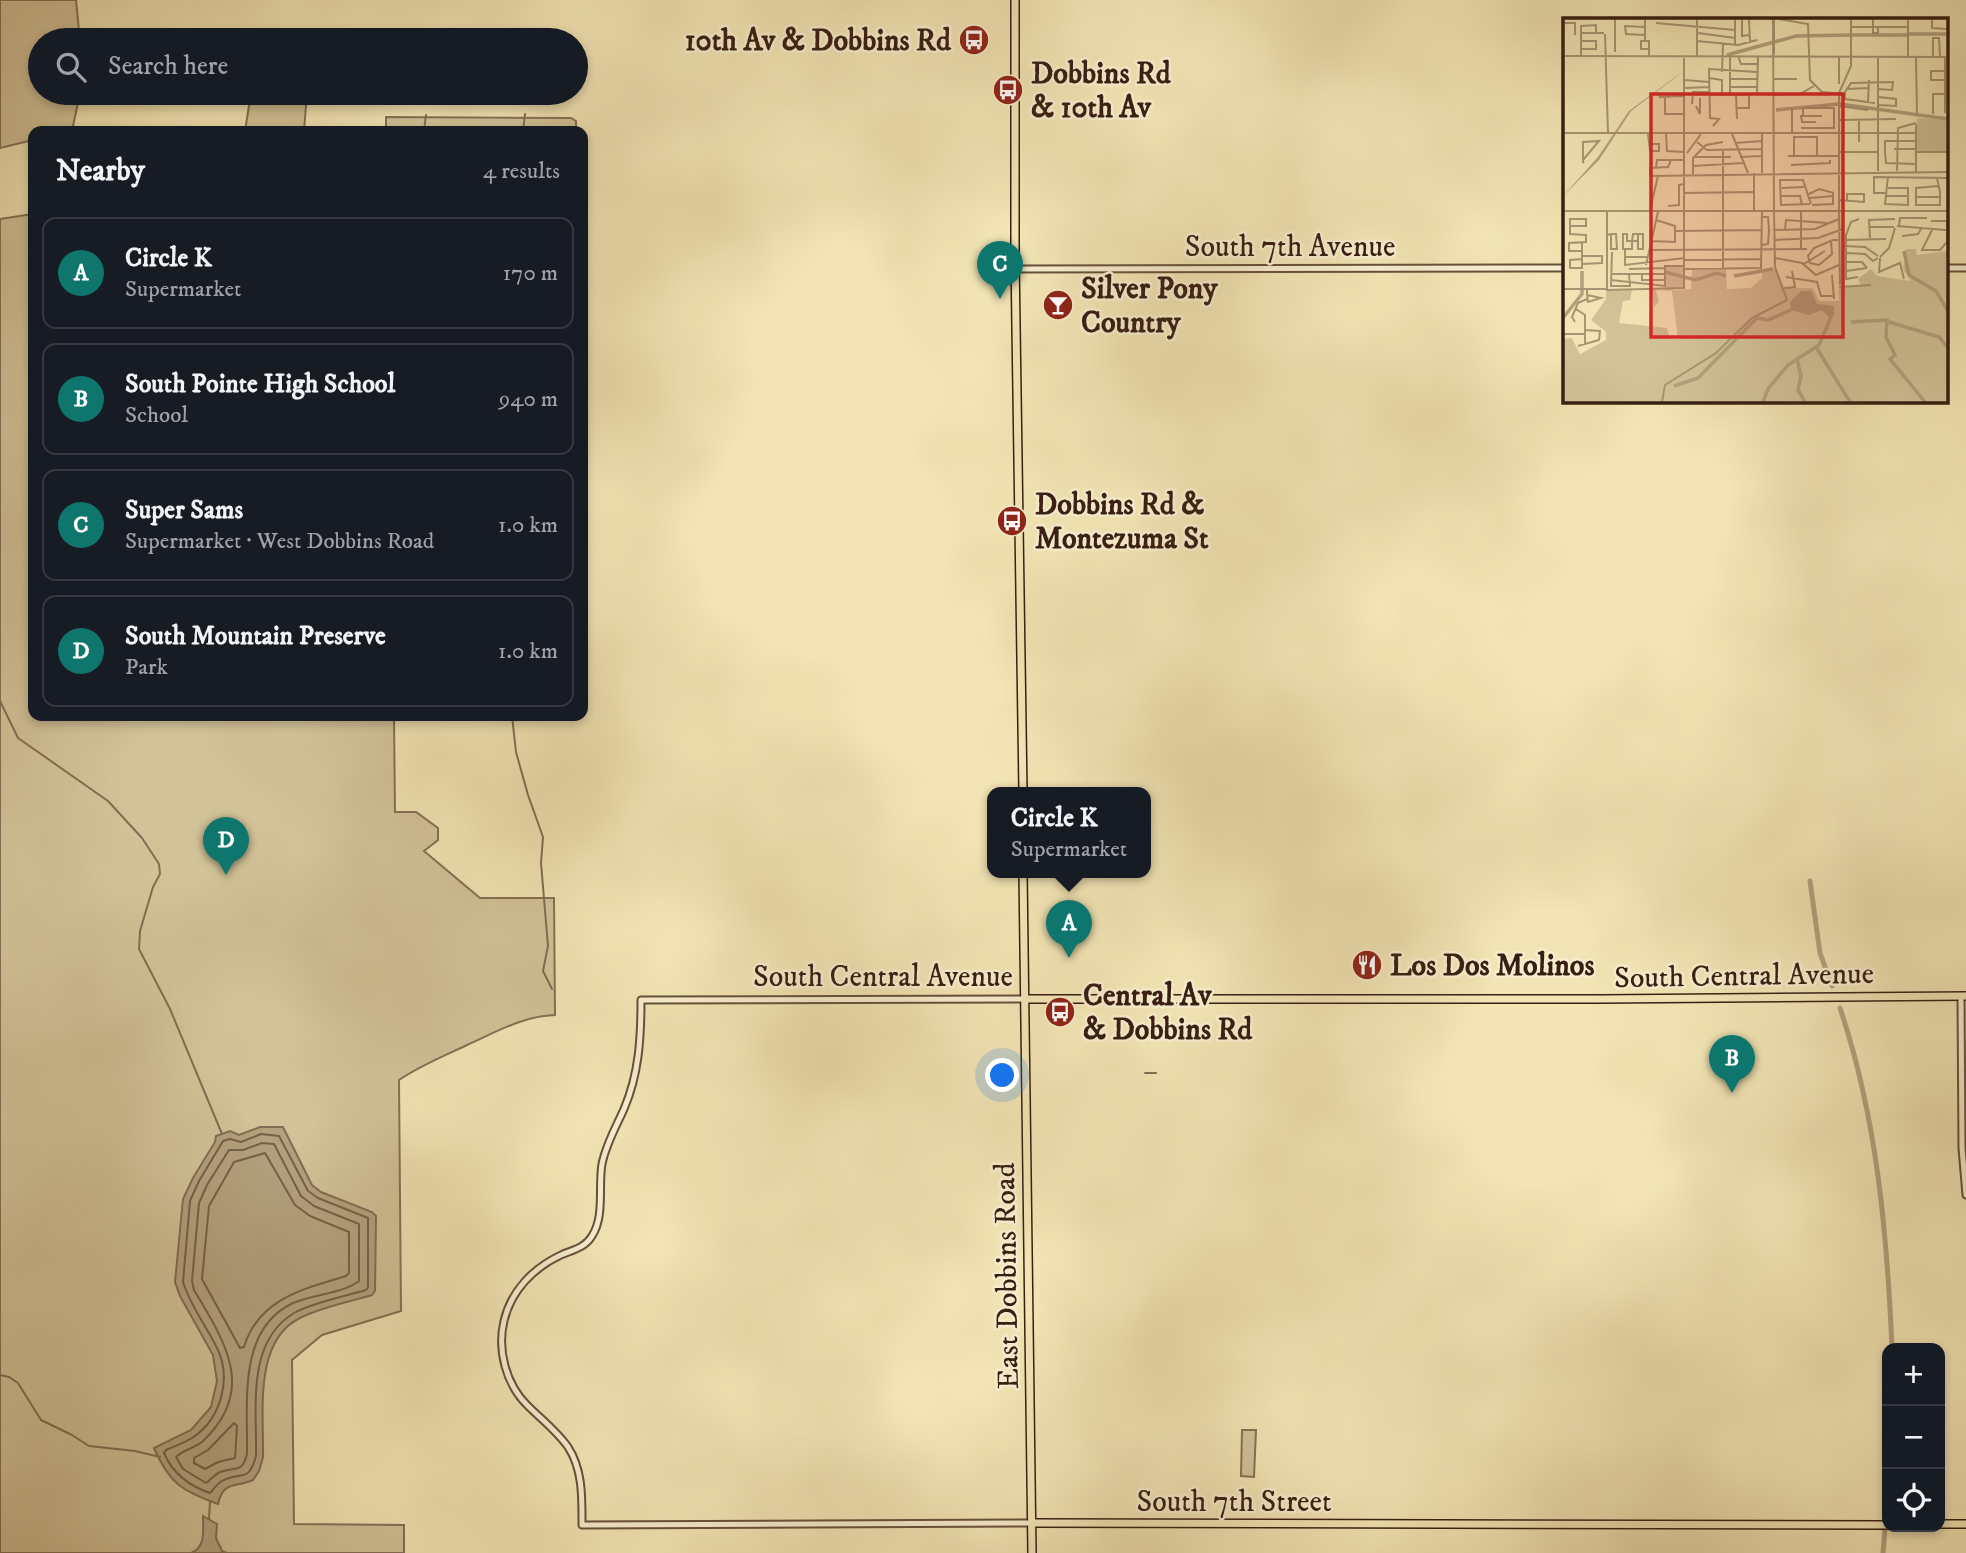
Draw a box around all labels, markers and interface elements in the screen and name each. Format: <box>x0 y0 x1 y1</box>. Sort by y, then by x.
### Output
inset map <box>1563 18 1948 402</box>
place label: 10th Av & Dobbins Rd <box>685 23 952 60</box>
bus stop icon: 10th Av & Dobbins Rd <box>957 23 991 57</box>
search box <box>28 28 588 105</box>
icon: search <box>52 48 90 86</box>
text: Search here <box>108 50 228 83</box>
place label: Dobbins Rd & 10th Av <box>1031 56 1172 127</box>
bus stop icon: Dobbins Rd & 10th Av <box>991 73 1025 107</box>
text: Nearby <box>56 153 145 190</box>
text: 4 results <box>483 157 560 186</box>
street label: South 7th Avenue <box>1185 229 1395 266</box>
pin: C <box>977 241 1023 299</box>
text: Circle K <box>125 242 212 275</box>
text: A <box>74 259 88 288</box>
text: 170 m <box>503 259 558 288</box>
place label: Silver Pony Country <box>1081 271 1218 342</box>
text: Supermarket <box>125 275 241 304</box>
bar icon: Silver Pony Country <box>1041 288 1075 322</box>
text: South Pointe High School <box>125 368 395 401</box>
text: B <box>74 385 88 414</box>
text: 940 m <box>499 385 558 414</box>
text: School <box>125 401 188 430</box>
place label: Dobbins Rd & Montezuma St <box>1035 487 1209 558</box>
text: Super Sams <box>125 494 243 527</box>
bus stop icon: Dobbins Rd & Montezuma St <box>995 504 1029 538</box>
text: C <box>73 511 89 540</box>
text: 1.0 km <box>498 511 558 540</box>
text: Supermarket · West Dobbins Road <box>125 527 434 556</box>
text: South Mountain Preserve <box>125 620 386 653</box>
text: D <box>72 637 90 666</box>
text: 1.0 km <box>498 637 558 666</box>
text: Park <box>125 653 168 682</box>
popup <box>987 787 1151 878</box>
text: Circle K <box>1011 802 1098 835</box>
pin: D <box>203 817 249 875</box>
text: Supermarket <box>1011 835 1127 864</box>
pin: A <box>1046 900 1092 958</box>
restaurant icon: Los Dos Molinos <box>1350 948 1384 982</box>
place label: Los Dos Molinos <box>1390 948 1594 985</box>
street label: South Central Avenue <box>1614 956 1874 997</box>
street label: South Central Avenue <box>753 959 1013 996</box>
place label: Central Av & Dobbins Rd <box>1083 978 1253 1049</box>
bus stop icon: Central Av & Dobbins Rd <box>1043 995 1077 1029</box>
pin: B <box>1709 1035 1755 1093</box>
your location <box>985 1058 1019 1092</box>
street label: East Dobbins Road <box>987 1162 1028 1390</box>
map controls <box>1882 1343 1945 1532</box>
button: + <box>1882 1343 1945 1406</box>
button: − <box>1882 1406 1945 1469</box>
button: locate <box>1882 1469 1945 1532</box>
street label: South 7th Street <box>1136 1484 1332 1521</box>

